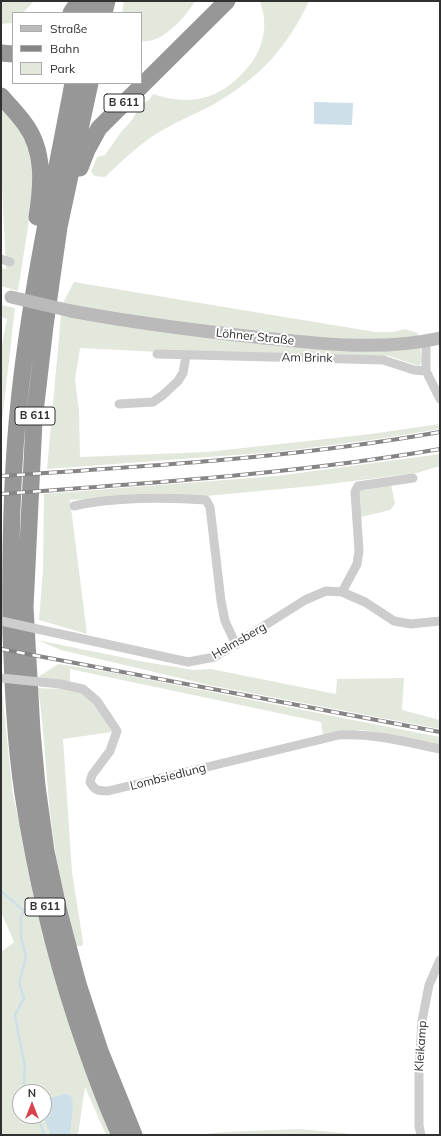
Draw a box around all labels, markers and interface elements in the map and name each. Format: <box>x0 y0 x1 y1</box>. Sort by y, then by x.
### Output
legend <box>12 12 142 84</box>
text: Straße <box>50 21 87 36</box>
text: Bahn <box>50 41 79 56</box>
text: Park <box>50 61 75 76</box>
road number: B 611 <box>104 94 144 112</box>
street label: Löhner Straße <box>215 326 295 348</box>
street label: Am Brink <box>281 350 333 366</box>
road number: B 611 <box>15 407 55 425</box>
street label: Helmsberg <box>209 620 269 662</box>
street label: Lombsiedlung <box>129 761 207 793</box>
road number: B 611 <box>25 898 65 916</box>
street label: Kleikamp <box>412 1020 430 1072</box>
north arrow <box>12 1084 52 1124</box>
text: N <box>28 1086 36 1100</box>

